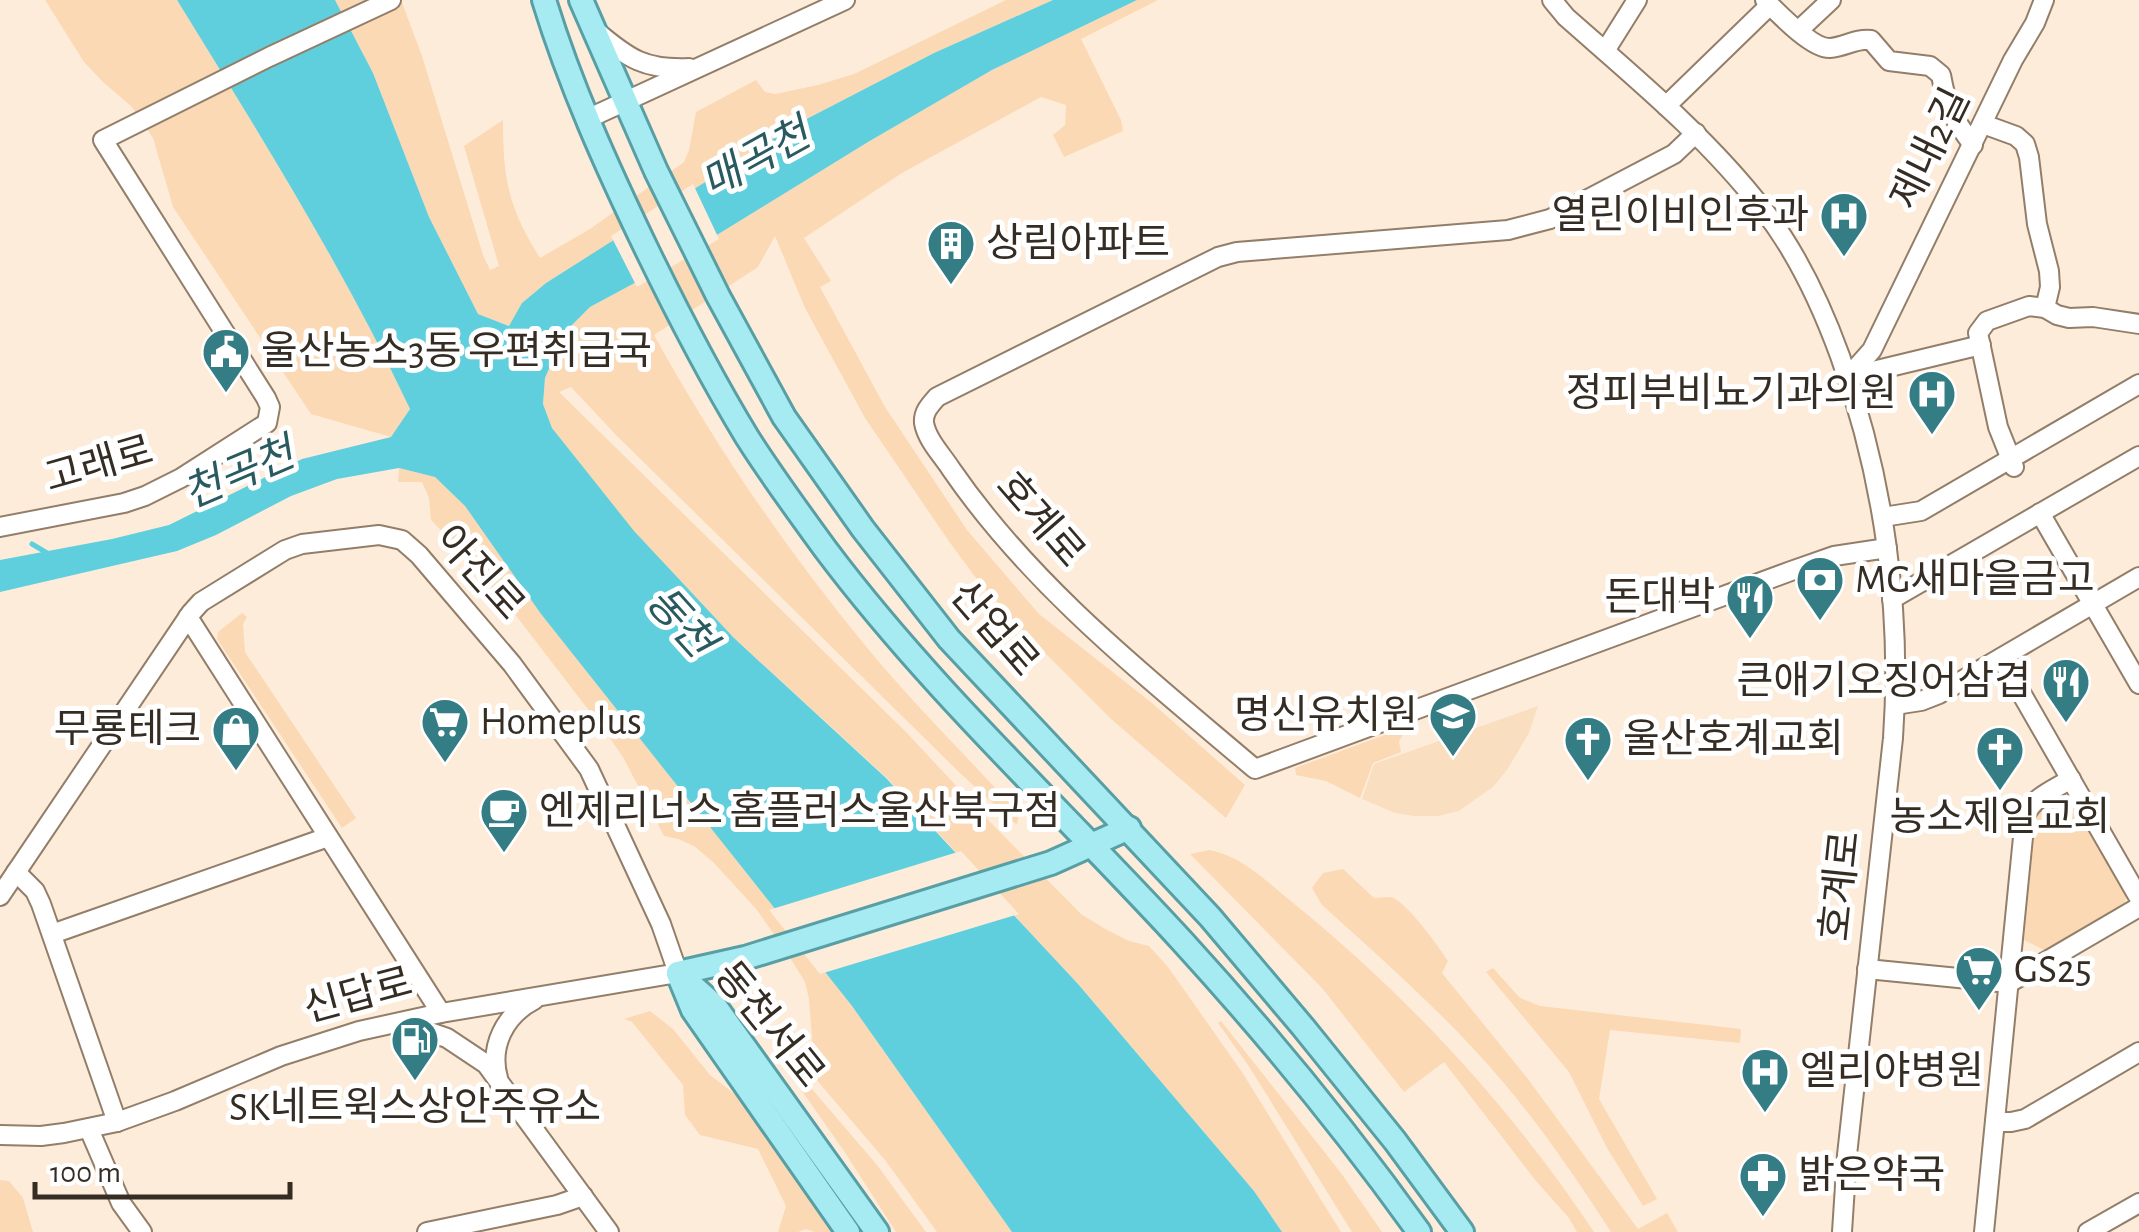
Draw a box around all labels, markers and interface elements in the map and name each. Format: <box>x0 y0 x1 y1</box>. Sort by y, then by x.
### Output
street label: 제내2길 <box>1883 82 1977 216</box>
water label: 매곡천 <box>695 110 821 205</box>
hospital icon: 열린이비인후과 <box>1818 190 1870 258</box>
place label: 열린이비인후과 <box>1551 194 1809 236</box>
building icon: 상림아파트 <box>925 218 977 286</box>
place label: 상림아파트 <box>986 222 1170 264</box>
public building icon: 울산농소3동 우편취급국 <box>200 326 252 394</box>
place label: 울산농소3동 우편취급국 <box>261 330 652 372</box>
hospital icon: 정피부비뇨기과의원 <box>1906 368 1958 436</box>
place label: 정피부비뇨기과의원 <box>1566 372 1897 414</box>
street label: 고래로 <box>40 429 158 499</box>
water label: 천곡천 <box>177 429 305 516</box>
street label: 호계로 <box>989 464 1093 575</box>
street label: 아진로 <box>427 517 532 627</box>
bank icon: MG새마을금고 <box>1794 554 1846 622</box>
place label: MG새마을금고 <box>1855 558 2095 600</box>
restaurant icon: 돈대박 <box>1724 572 1776 640</box>
street label: 산업로 <box>943 573 1047 684</box>
place label: 돈대박 <box>1605 576 1715 618</box>
water label: 동천 <box>639 579 725 668</box>
restaurant icon: 큰애기오징어삼겹 <box>2040 656 2092 724</box>
place label: 큰애기오징어삼겹 <box>1737 660 2031 702</box>
school or university icon: 명신유치원 <box>1427 690 1479 758</box>
place label: 명신유치원 <box>1234 694 1418 736</box>
supermarket icon: Homeplus <box>419 696 471 764</box>
place label: Homeplus <box>480 702 642 742</box>
shop icon: 무룡테크 <box>210 704 262 772</box>
place label: 무룡테크 <box>54 708 201 750</box>
church icon: 울산호계교회 <box>1562 714 1614 782</box>
place label: 울산호계교회 <box>1623 718 1844 760</box>
church icon: 농소제일교회 <box>1974 724 2026 792</box>
cafe icon: 엔제리너스 홈플러스울산북구점 <box>478 786 530 854</box>
place label: 엔제리너스 홈플러스울산북구점 <box>539 790 1061 832</box>
place label: 농소제일교회 <box>1890 796 2110 838</box>
street label: 호계로 <box>1813 829 1867 943</box>
supermarket icon: GS25 <box>1953 944 2005 1012</box>
place label: GS25 <box>2014 950 2092 990</box>
street label: 동천서로 <box>707 954 832 1095</box>
street label: 신답로 <box>299 960 416 1030</box>
fuel station icon: SK네트윅스상안주유소 <box>389 1014 441 1082</box>
hospital icon: 엘리야병원 <box>1739 1046 1791 1114</box>
place label: 엘리야병원 <box>1800 1050 1984 1092</box>
place label: SK네트윅스상안주유소 <box>229 1086 601 1128</box>
scale bar <box>35 1137 290 1199</box>
pharmacy icon: 밝은약국 <box>1737 1150 1789 1218</box>
place label: 밝은약국 <box>1798 1154 1945 1196</box>
text: 100 m <box>50 1158 121 1188</box>

